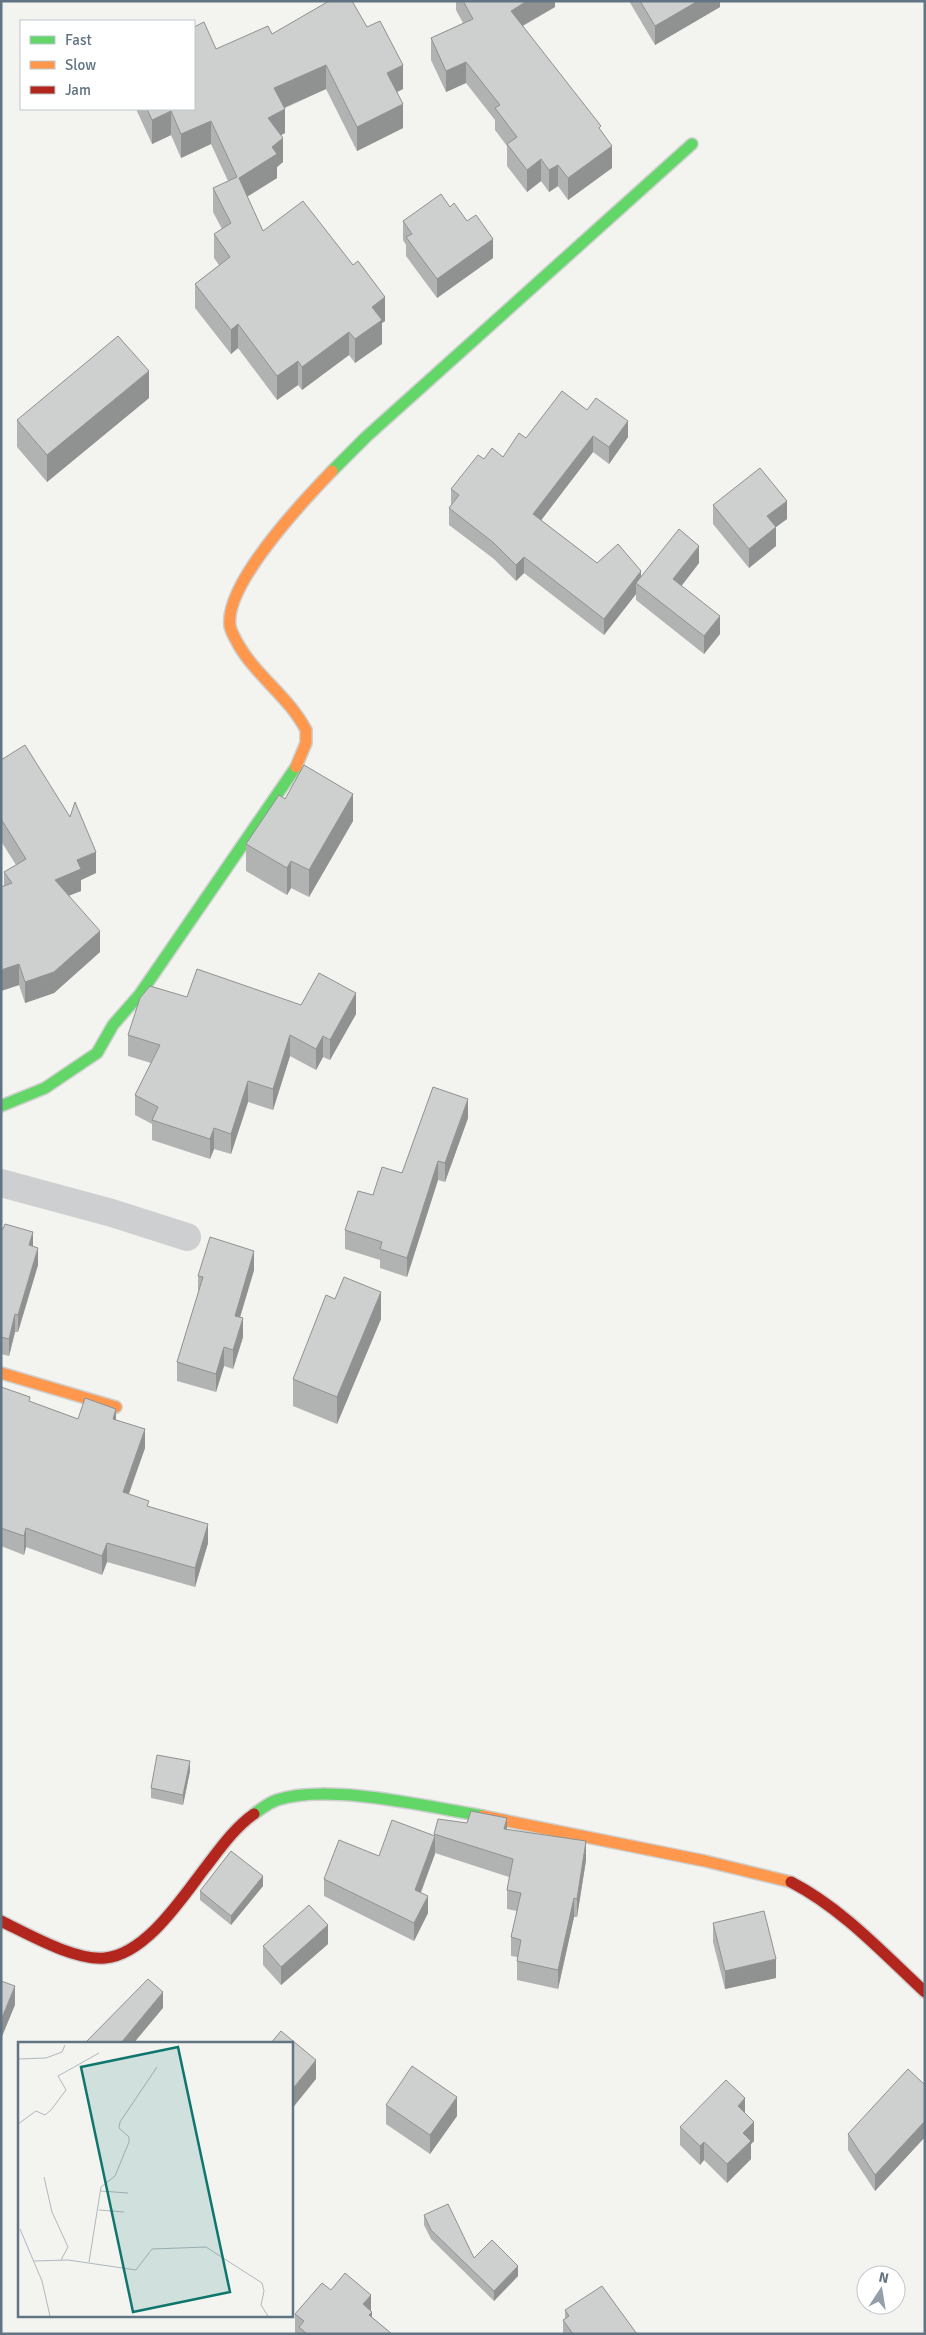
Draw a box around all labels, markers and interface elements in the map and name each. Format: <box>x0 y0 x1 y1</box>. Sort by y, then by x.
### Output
legend <box>20 20 195 110</box>
text: Fast <box>65 31 92 49</box>
text: Slow <box>65 56 96 74</box>
text: Jam <box>65 81 91 99</box>
inset map <box>18 2042 292 2318</box>
north arrow <box>856 2265 906 2315</box>
text: N <box>877 2268 890 2287</box>

